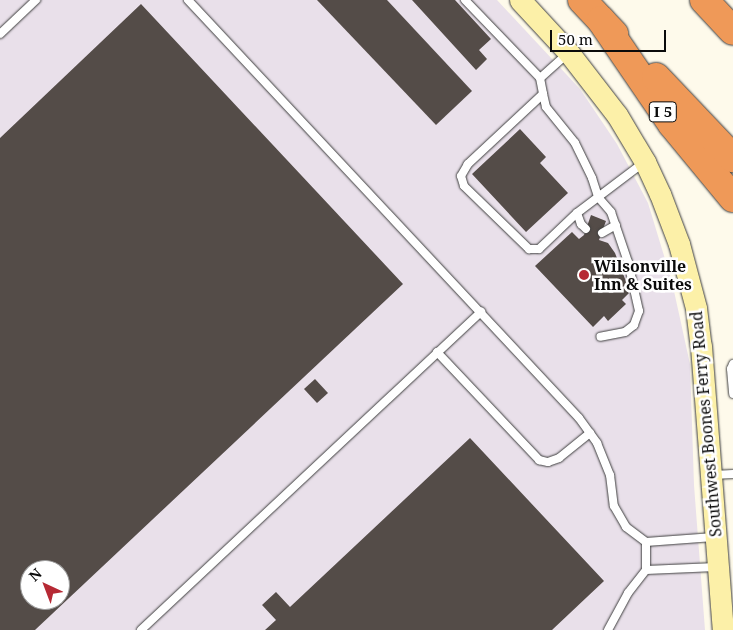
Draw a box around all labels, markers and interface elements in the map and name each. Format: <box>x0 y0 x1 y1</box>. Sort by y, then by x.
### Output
scale bar <box>553 20 669 52</box>
text: 50 m <box>558 29 593 49</box>
road number: I 5 <box>648 100 678 124</box>
place label: Wilsonville Inn & Suites <box>594 256 692 294</box>
marker: Wilsonville Inn & Suites <box>578 269 590 281</box>
street label: Southwest Boones Ferry Road <box>687 310 725 538</box>
north arrow <box>20 560 70 610</box>
text: N <box>25 564 46 585</box>

